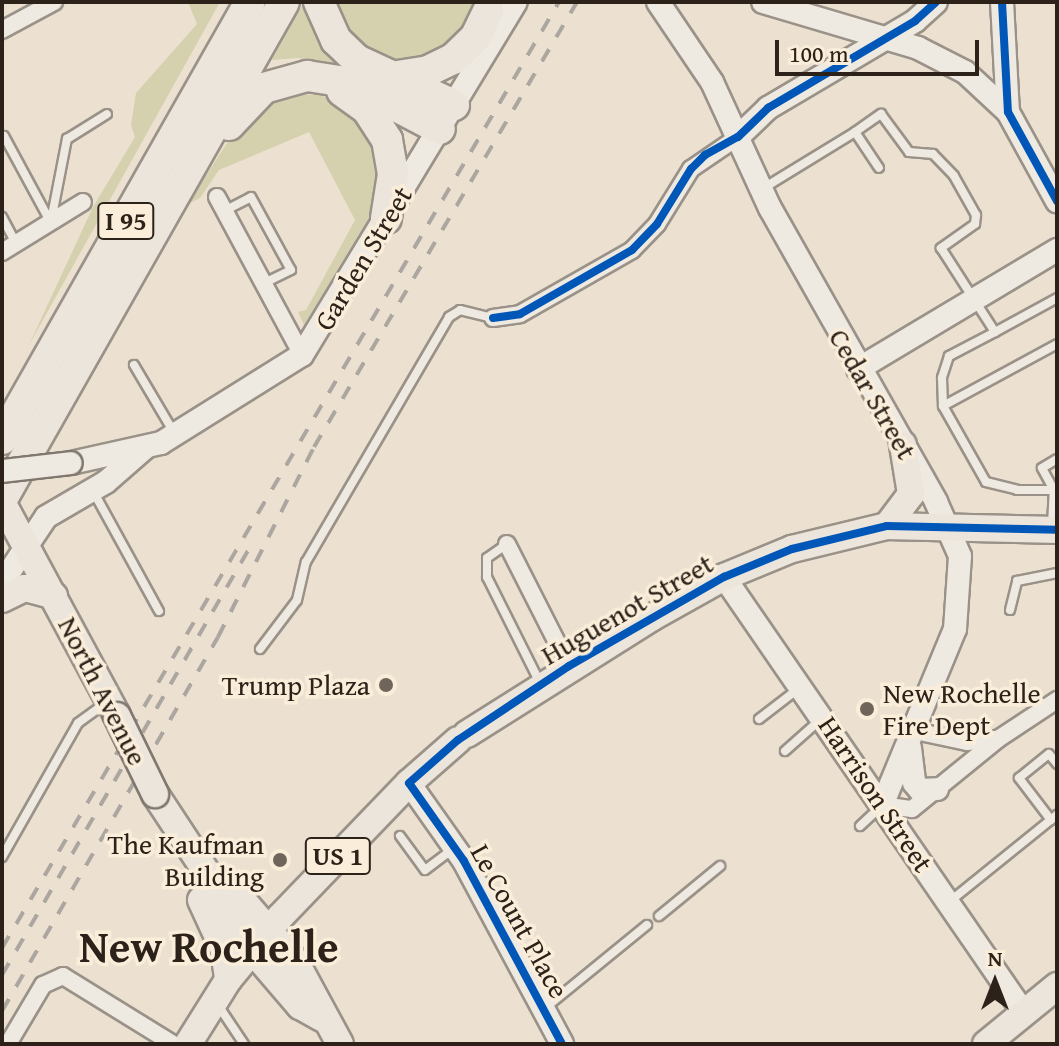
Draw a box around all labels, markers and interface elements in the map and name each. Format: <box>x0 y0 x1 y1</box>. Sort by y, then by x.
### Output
scale bar <box>779 24 983 74</box>
text: 100 m <box>789 36 849 71</box>
street label: Garden Street <box>307 180 419 336</box>
road number: I 95 <box>96 199 156 243</box>
street label: Cedar Street <box>822 323 924 465</box>
street label: Huguenot Street <box>535 546 719 672</box>
street label: North Avenue <box>51 611 155 771</box>
place label: Trump Plaza <box>222 668 370 702</box>
marker: Trump Plaza <box>377 676 395 694</box>
place label: New Rochelle Fire Dept <box>883 676 1041 742</box>
marker: New Rochelle Fire Dept <box>858 700 876 718</box>
street label: Harrison Street <box>811 710 941 878</box>
place label: The Kaufman Building <box>108 827 264 893</box>
road number: US 1 <box>304 834 372 878</box>
street label: Le Count Place <box>464 838 576 1004</box>
marker: The Kaufman Building <box>271 851 289 869</box>
district label: New Rochelle <box>79 920 339 972</box>
north arrow <box>955 942 1035 1022</box>
text: N <box>988 942 1002 974</box>

